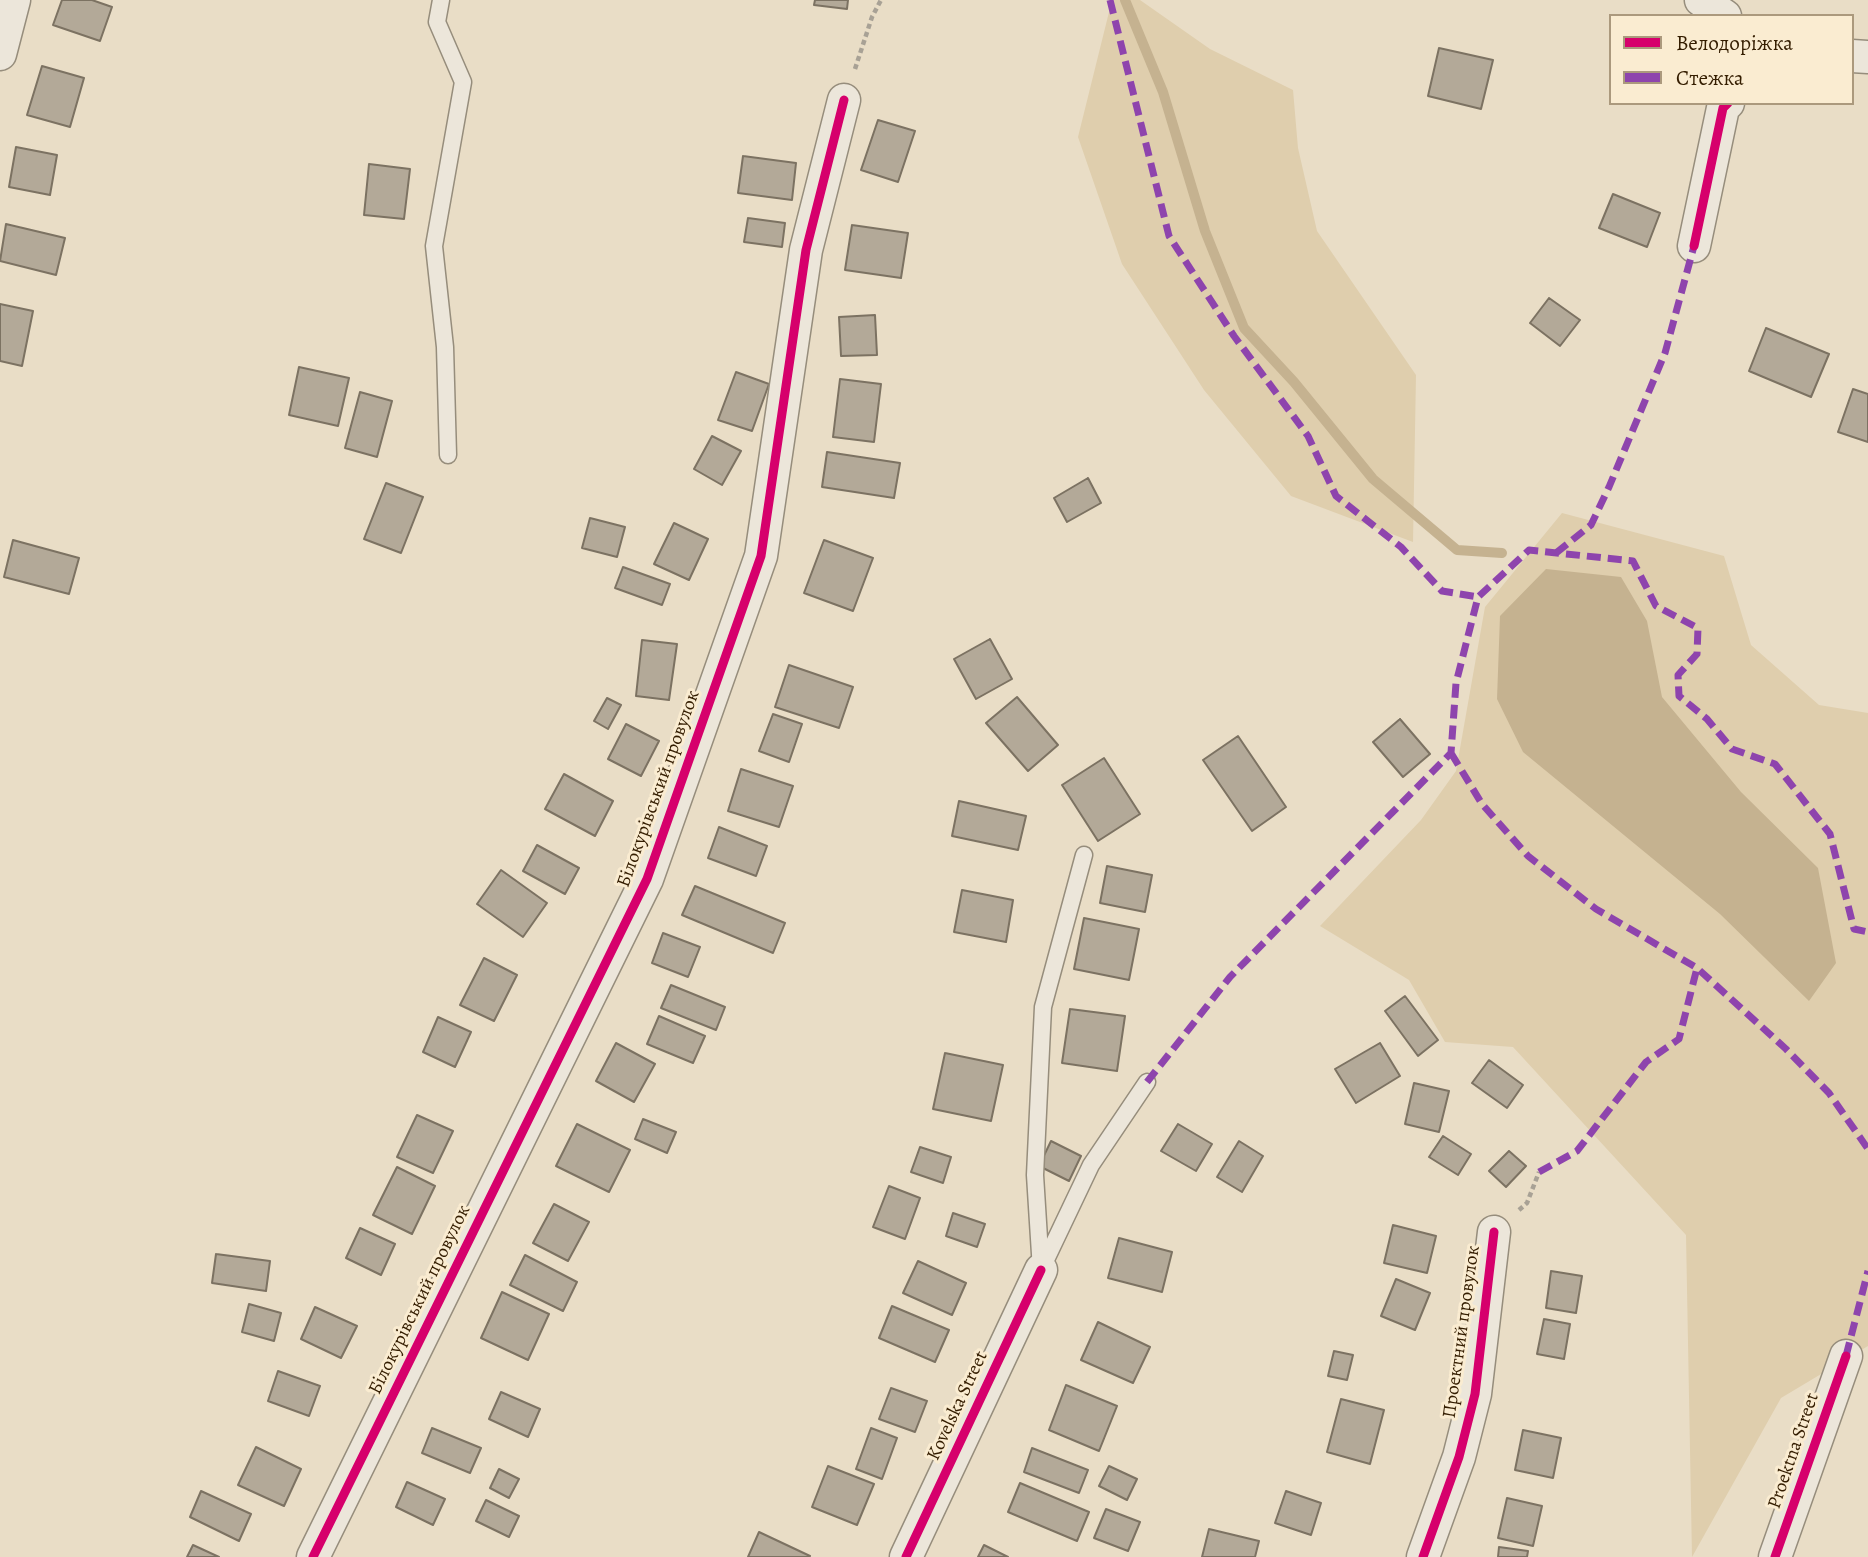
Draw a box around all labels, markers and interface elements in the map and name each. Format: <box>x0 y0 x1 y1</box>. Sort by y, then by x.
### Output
legend <box>1609 14 1854 105</box>
text: Велодоріжка <box>1676 29 1793 57</box>
text: Стежка <box>1676 64 1744 92</box>
street label: Білокурівський провулок <box>613 687 705 891</box>
street label: Білокурівський провулок <box>364 1202 476 1398</box>
street label: Проектний провулок <box>1439 1244 1485 1420</box>
street label: Kovelska Street <box>923 1348 993 1464</box>
street label: Proektna Street <box>1764 1390 1824 1512</box>

